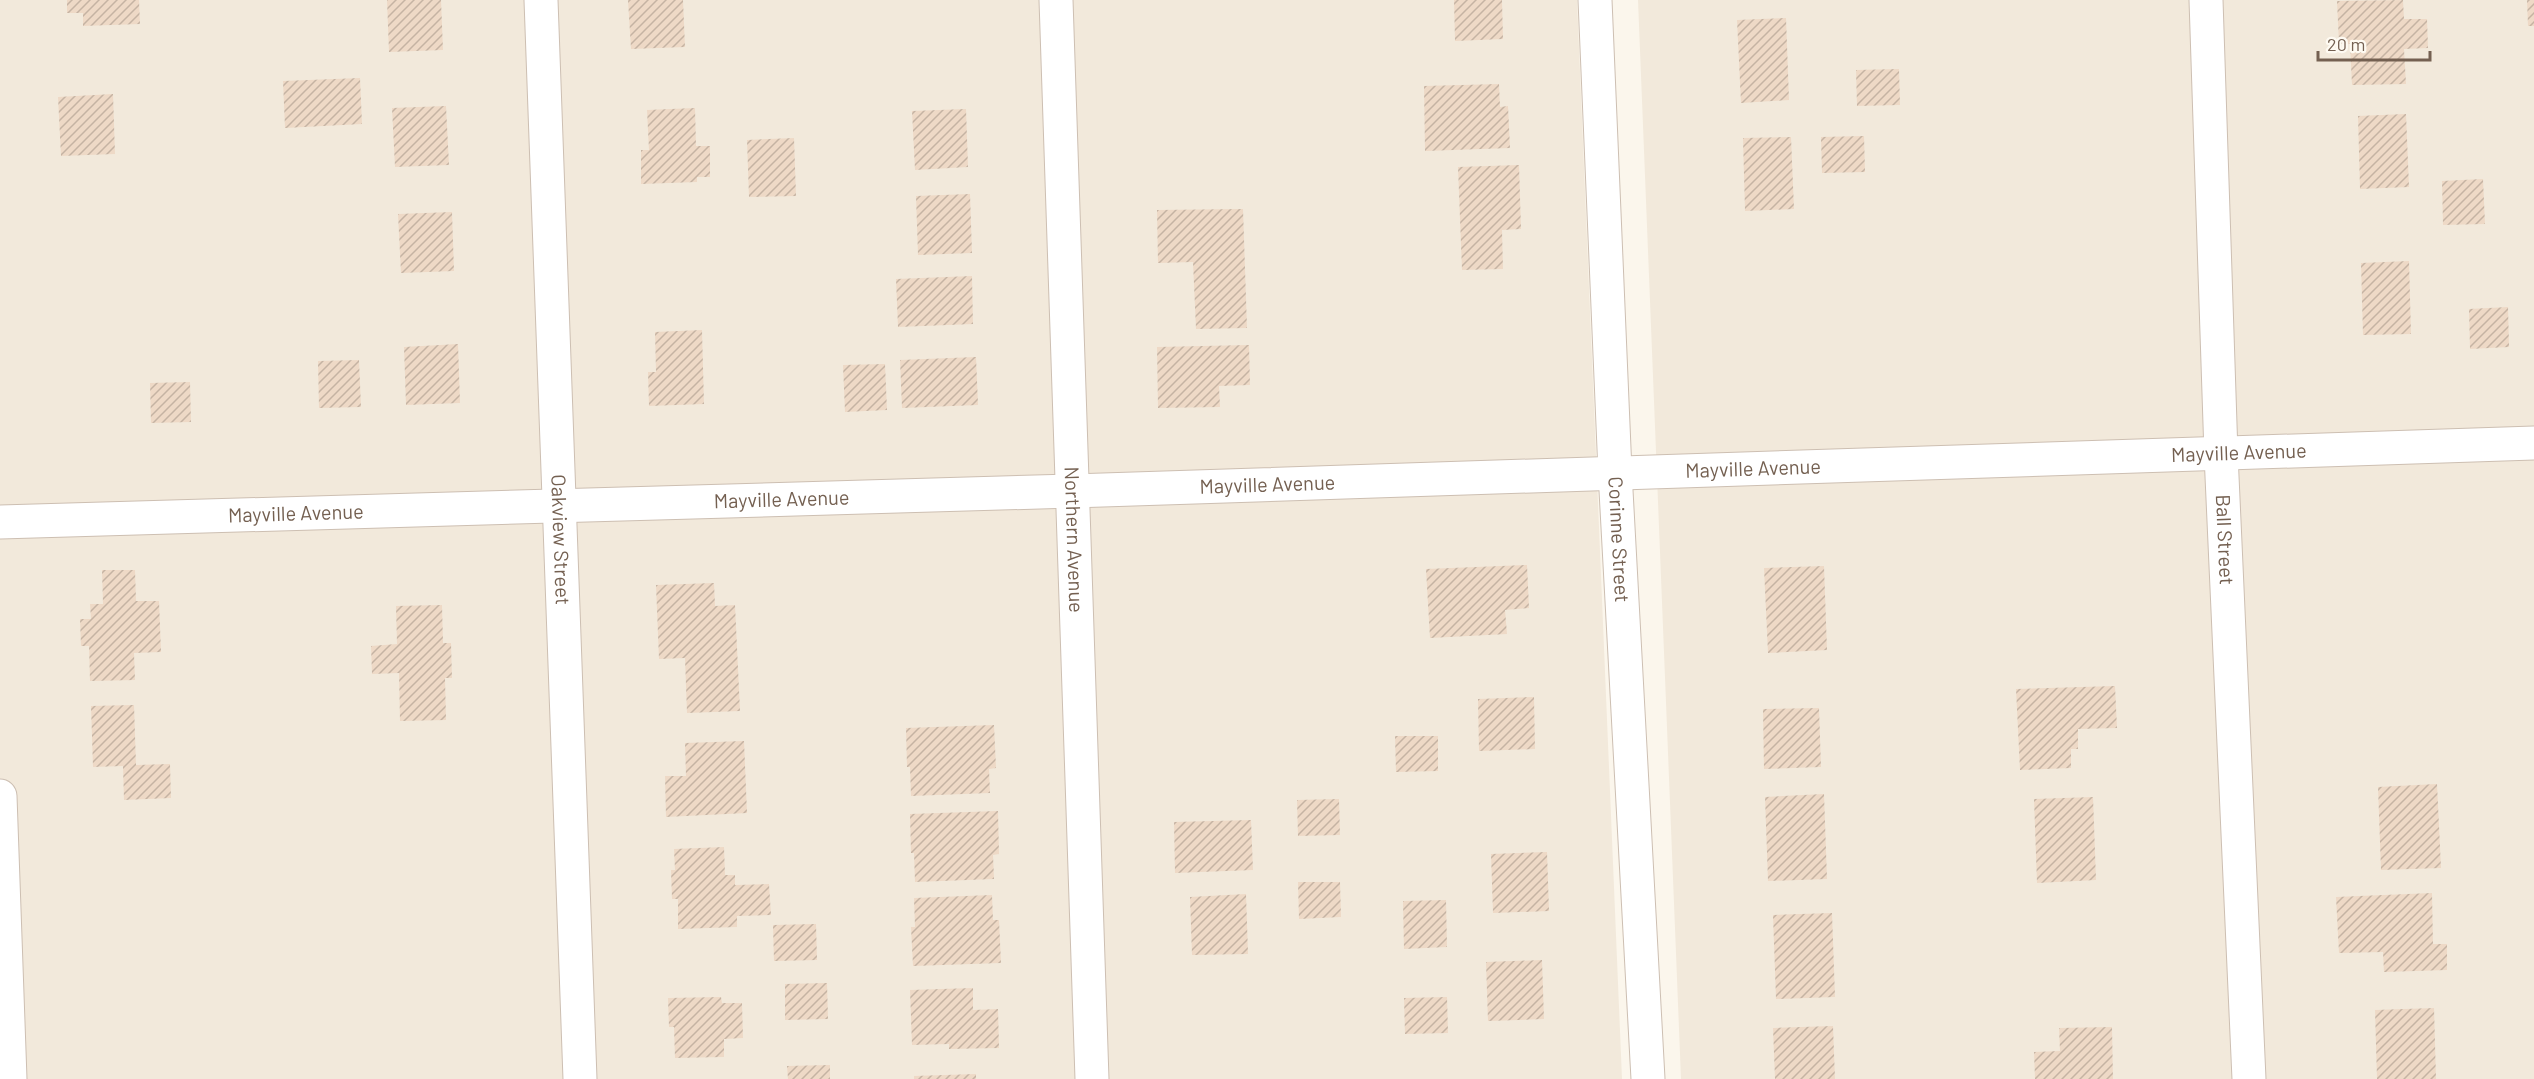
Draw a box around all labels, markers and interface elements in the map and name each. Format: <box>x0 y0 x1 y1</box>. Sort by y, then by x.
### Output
scale bar <box>2318 24 2430 62</box>
text: 20 m <box>2327 33 2365 55</box>
street label: Mayville Avenue <box>2171 437 2307 466</box>
street label: Mayville Avenue <box>1685 453 1821 482</box>
street label: Northern Avenue <box>1061 466 1089 613</box>
street label: Mayville Avenue <box>1199 469 1336 498</box>
street label: Oakview Street <box>547 474 576 605</box>
street label: Corinne Street <box>1604 476 1635 603</box>
street label: Mayville Avenue <box>713 484 850 512</box>
street label: Ball Street <box>2212 494 2240 585</box>
street label: Mayville Avenue <box>228 498 364 526</box>

